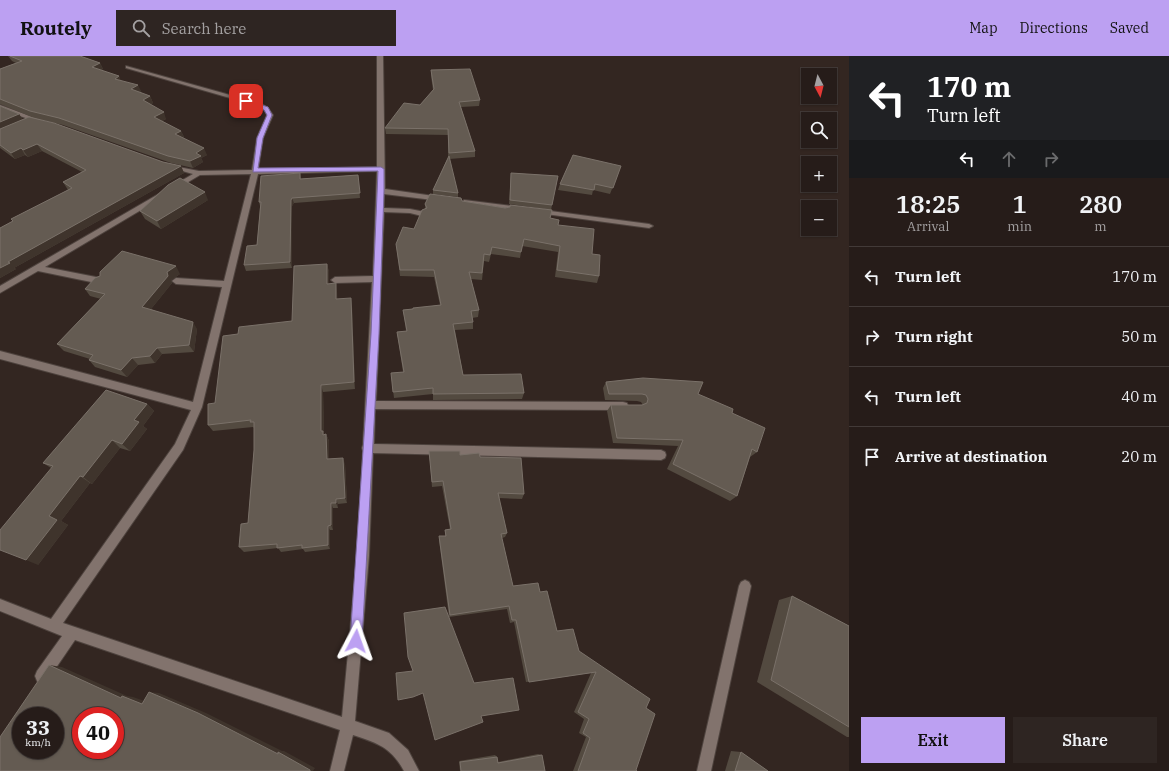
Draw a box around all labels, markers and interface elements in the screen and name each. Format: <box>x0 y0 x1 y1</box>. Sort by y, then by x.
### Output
search box <box>116 10 396 46</box>
text: Routely <box>20 16 92 40</box>
icon: search <box>130 17 152 39</box>
text: Search here <box>162 19 246 38</box>
text: Map <box>969 19 998 37</box>
text: Directions <box>1020 19 1088 37</box>
text: Saved <box>1110 19 1149 37</box>
north arrow <box>801 68 837 104</box>
map controls <box>801 68 837 236</box>
text: 170 m <box>927 68 1011 105</box>
icon: left <box>861 72 913 124</box>
pin <box>229 84 263 118</box>
icon: arrive <box>235 90 257 112</box>
text: Turn left <box>927 104 1001 127</box>
button: search <box>801 112 837 148</box>
icon: left <box>956 148 978 170</box>
icon: ahead <box>998 148 1020 170</box>
icon: right <box>1040 148 1062 170</box>
button: + <box>801 156 837 192</box>
text: 18:25 <box>896 188 961 220</box>
text: 1 <box>1013 188 1027 220</box>
text: 280 <box>1079 188 1122 220</box>
button: − <box>801 200 837 236</box>
text: Arrival <box>907 218 949 235</box>
text: min <box>1007 218 1032 235</box>
text: m <box>1094 218 1107 235</box>
icon: left <box>861 266 883 288</box>
text: Turn left <box>895 267 961 286</box>
text: 170 m <box>1112 267 1157 286</box>
icon: right <box>861 326 883 348</box>
text: Turn right <box>895 327 973 346</box>
text: 50 m <box>1121 327 1157 346</box>
icon: left <box>861 386 883 408</box>
text: Turn left <box>895 387 961 406</box>
text: 40 m <box>1121 387 1157 406</box>
icon: arrive <box>861 446 883 468</box>
text: Arrive at destination <box>895 447 1047 466</box>
text: 20 m <box>1121 447 1157 466</box>
position arrow <box>335 620 377 662</box>
speed limit sign: 40 <box>72 707 124 759</box>
text: 33 <box>26 714 50 741</box>
button: Exit <box>861 717 1005 763</box>
button: Share <box>1013 717 1157 763</box>
text: km/h <box>25 736 51 749</box>

